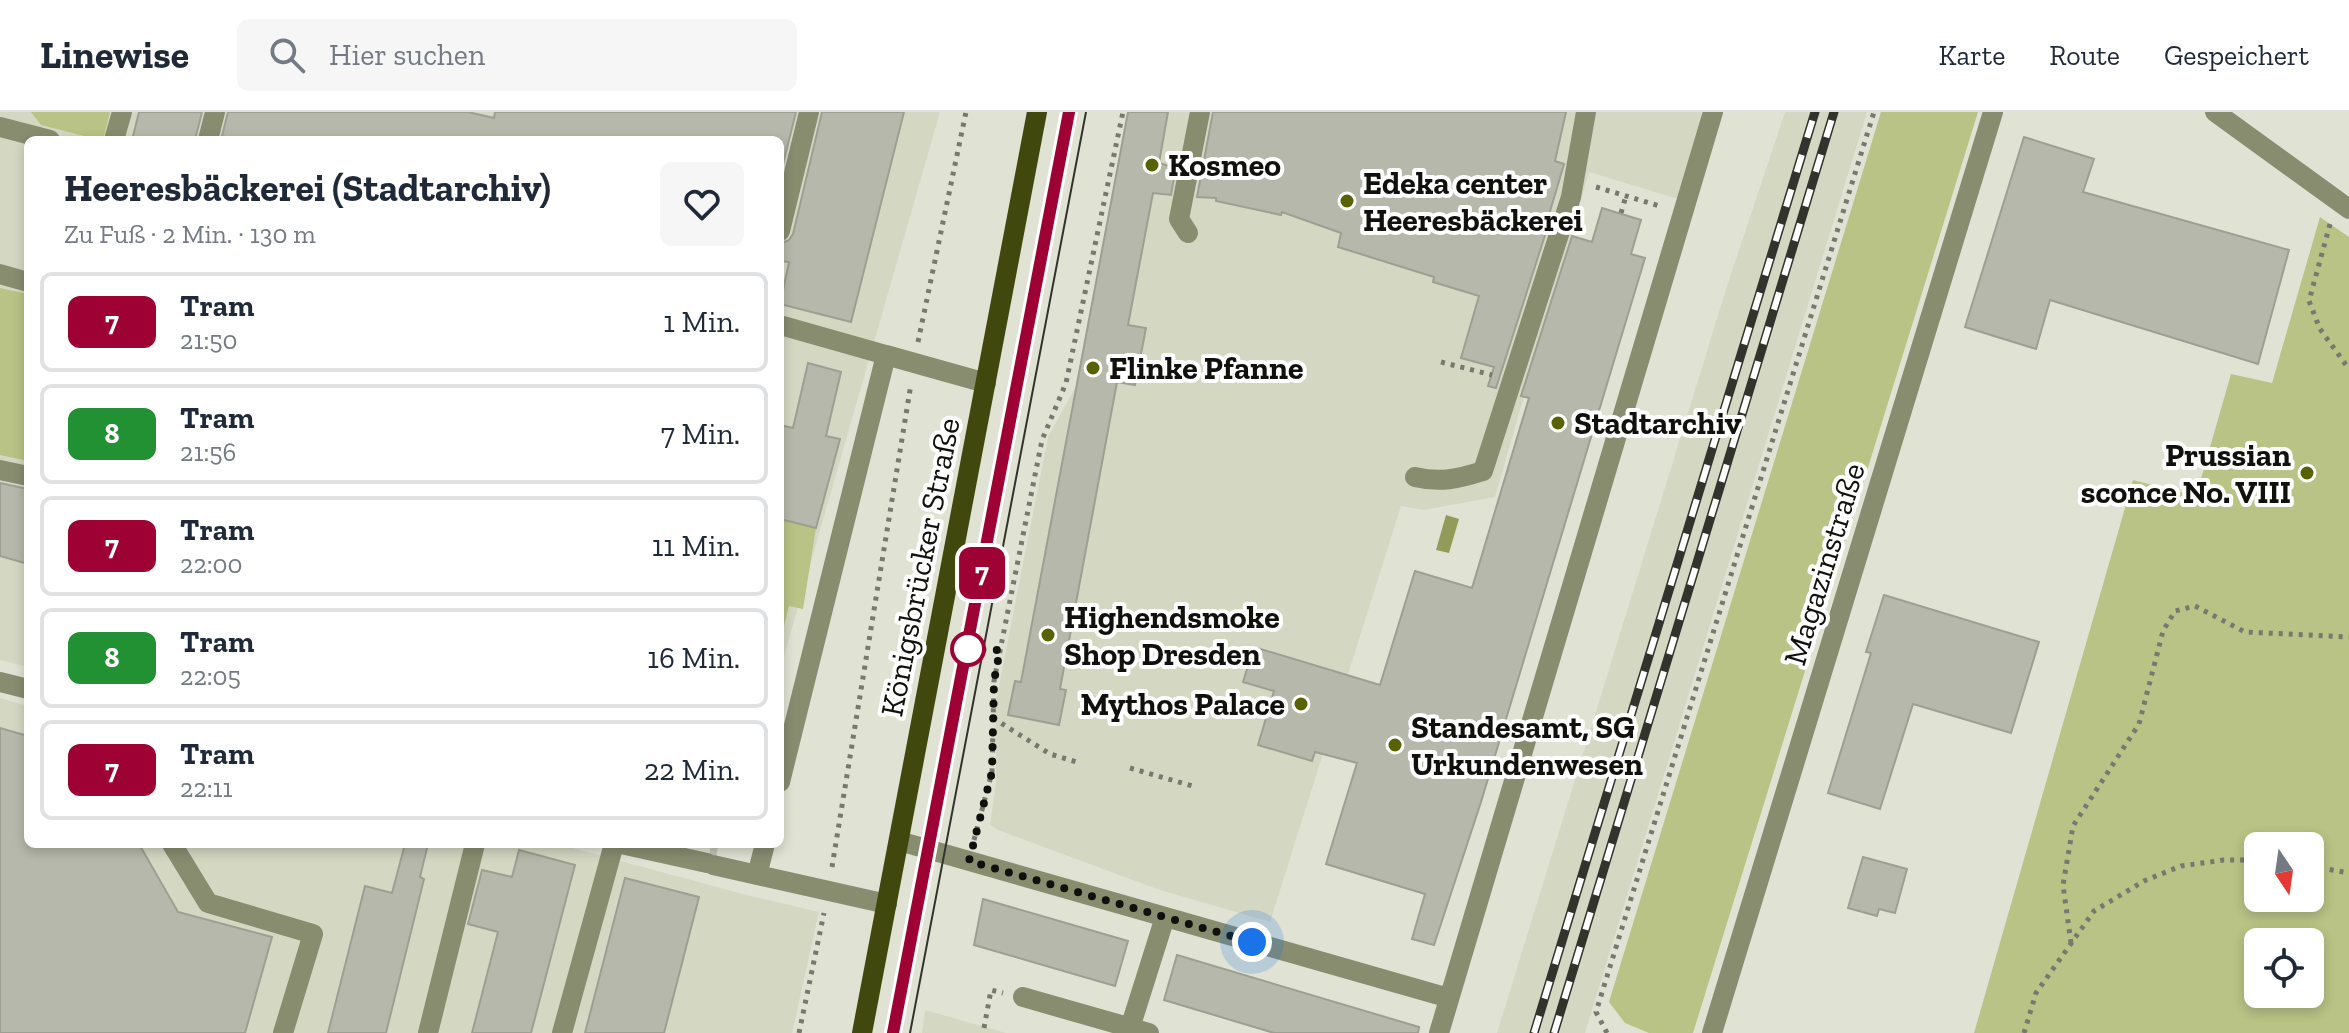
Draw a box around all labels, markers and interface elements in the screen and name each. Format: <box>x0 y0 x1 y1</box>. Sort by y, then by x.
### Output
search box <box>237 19 797 91</box>
text: Linewise <box>40 32 189 78</box>
icon: search <box>265 33 309 77</box>
text: Hier suchen <box>329 37 485 73</box>
text: Karte <box>1939 39 2005 72</box>
text: Route <box>2049 39 2120 72</box>
text: Gespeichert <box>2164 39 2309 72</box>
place label: Kosmeo <box>1168 146 1281 184</box>
marker: Kosmeo <box>1143 156 1161 174</box>
button: heart <box>660 162 744 246</box>
place label: Edeka center Heeresbäckerei <box>1363 164 1583 239</box>
text: Heeresbäckerei (Stadtarchiv) <box>64 165 551 211</box>
marker: Edeka center Heeresbäckerei <box>1338 192 1356 210</box>
text: Zu Fuß · 2 Min. · 130 m <box>64 218 316 250</box>
text: Tram <box>180 288 254 324</box>
text: 1 Min. <box>663 304 740 340</box>
text: 7 <box>105 305 119 338</box>
text: 21:50 <box>180 324 238 356</box>
place label: Flinke Pfanne <box>1109 349 1304 387</box>
marker: Flinke Pfanne <box>1084 359 1102 377</box>
text: Tram <box>180 400 254 436</box>
place label: Stadtarchiv <box>1574 404 1742 442</box>
street label: Königsbrücker Straße <box>872 414 968 720</box>
marker: Stadtarchiv <box>1549 414 1567 432</box>
text: 7 Min. <box>661 416 740 452</box>
text: 8 <box>104 417 120 450</box>
text: 21:56 <box>180 436 236 468</box>
place label: Prussian sconce No. VIII <box>2081 436 2291 511</box>
street label: Magazinstraße <box>1775 458 1873 670</box>
marker: Prussian sconce No. VIII <box>2298 464 2316 482</box>
text: Tram <box>180 512 254 548</box>
text: 11 Min. <box>652 528 740 564</box>
text: 7 <box>105 529 119 562</box>
line badge: 7 <box>956 547 1008 599</box>
text: 22:00 <box>180 548 243 580</box>
text: 7 <box>975 556 989 589</box>
place label: Highendsmoke Shop Dresden <box>1064 598 1280 673</box>
text: Tram <box>180 624 254 660</box>
marker: Highendsmoke Shop Dresden <box>1039 626 1057 644</box>
unlabelled marker <box>951 632 985 666</box>
text: 16 Min. <box>647 640 740 676</box>
text: 8 <box>104 641 120 674</box>
text: 22:05 <box>180 660 241 692</box>
place label: Mythos Palace <box>1081 685 1285 723</box>
marker: Mythos Palace <box>1292 695 1310 713</box>
place label: Standesamt, SG Urkundenwesen <box>1411 708 1643 783</box>
text: Tram <box>180 736 254 772</box>
marker: Standesamt, SG Urkundenwesen <box>1386 736 1404 754</box>
text: 22 Min. <box>644 752 740 788</box>
text: 7 <box>105 753 119 786</box>
text: 22:11 <box>180 772 233 804</box>
north arrow <box>2244 832 2324 912</box>
map controls <box>2244 832 2324 1008</box>
your location <box>1232 922 1272 962</box>
button: locate <box>2244 928 2324 1008</box>

